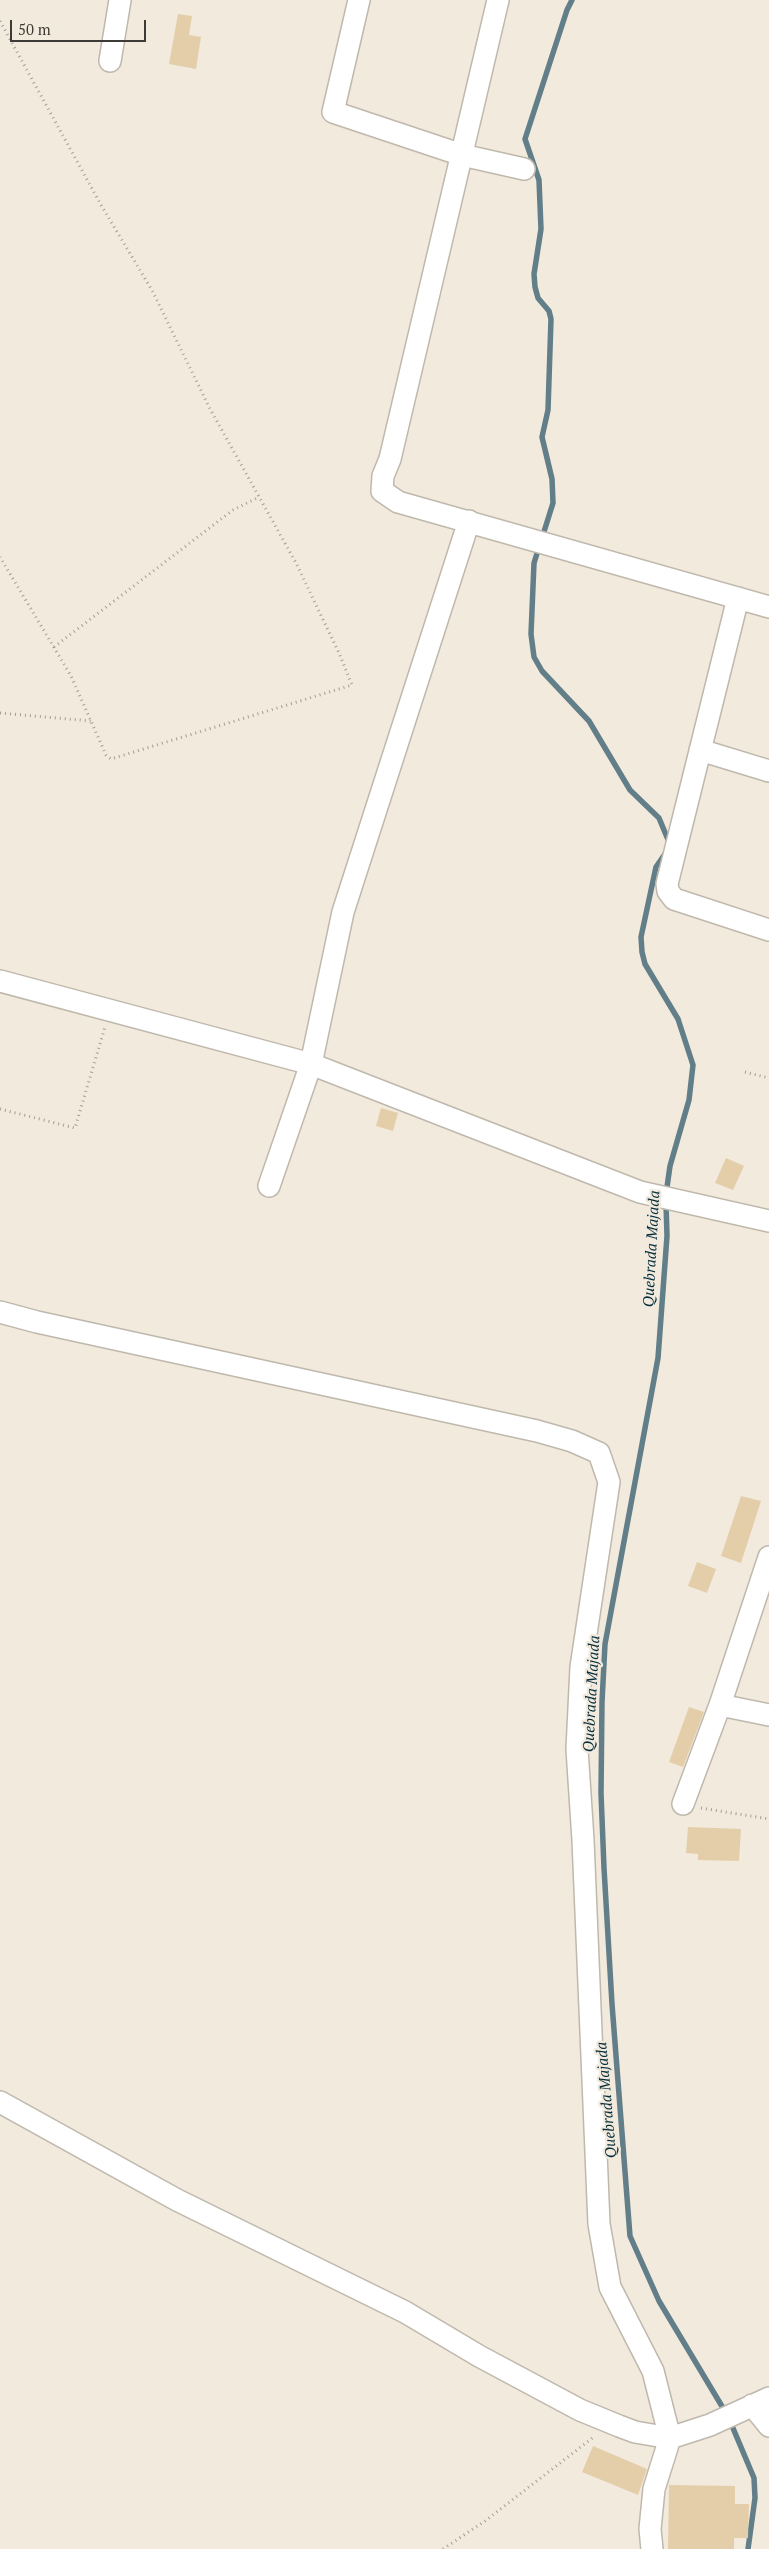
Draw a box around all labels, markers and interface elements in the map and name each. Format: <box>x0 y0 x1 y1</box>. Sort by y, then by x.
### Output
scale bar <box>12 10 149 42</box>
text: 50 m <box>18 19 51 39</box>
water label: Quebrada Majada <box>640 1190 664 1308</box>
water label: Quebrada Majada <box>580 1635 604 1753</box>
water label: Quebrada Majada <box>593 2041 621 2159</box>

